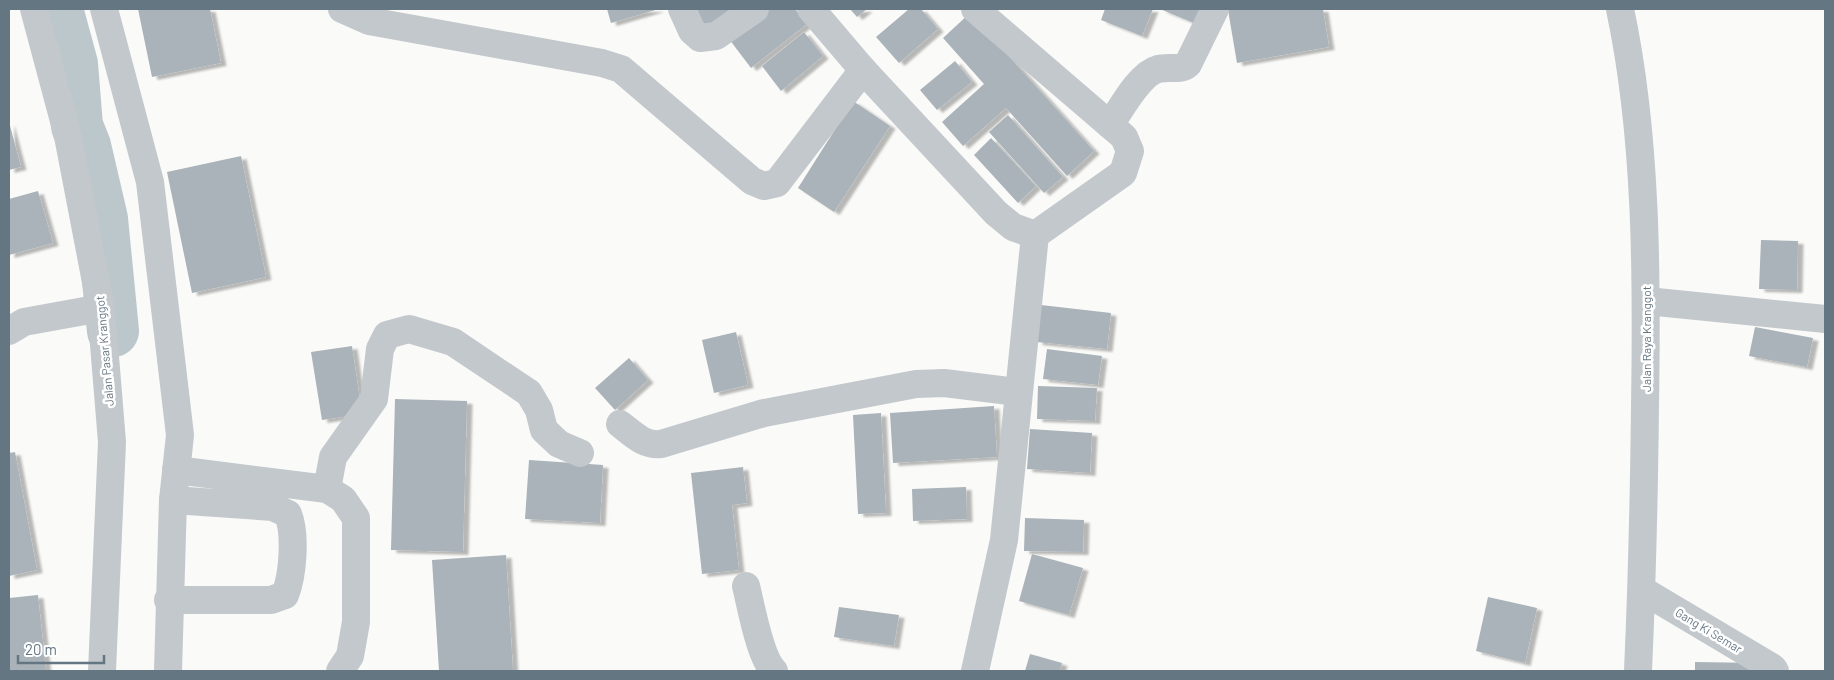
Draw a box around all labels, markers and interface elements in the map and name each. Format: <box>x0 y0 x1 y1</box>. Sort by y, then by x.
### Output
street label: Jalan Raya Kranggot <box>1639 286 1653 392</box>
street label: Jalan Pasar Kranggot <box>92 295 116 407</box>
street label: Gang Ki Semar <box>1673 605 1745 656</box>
scale bar <box>18 632 104 664</box>
text: 20 m <box>25 640 57 658</box>

